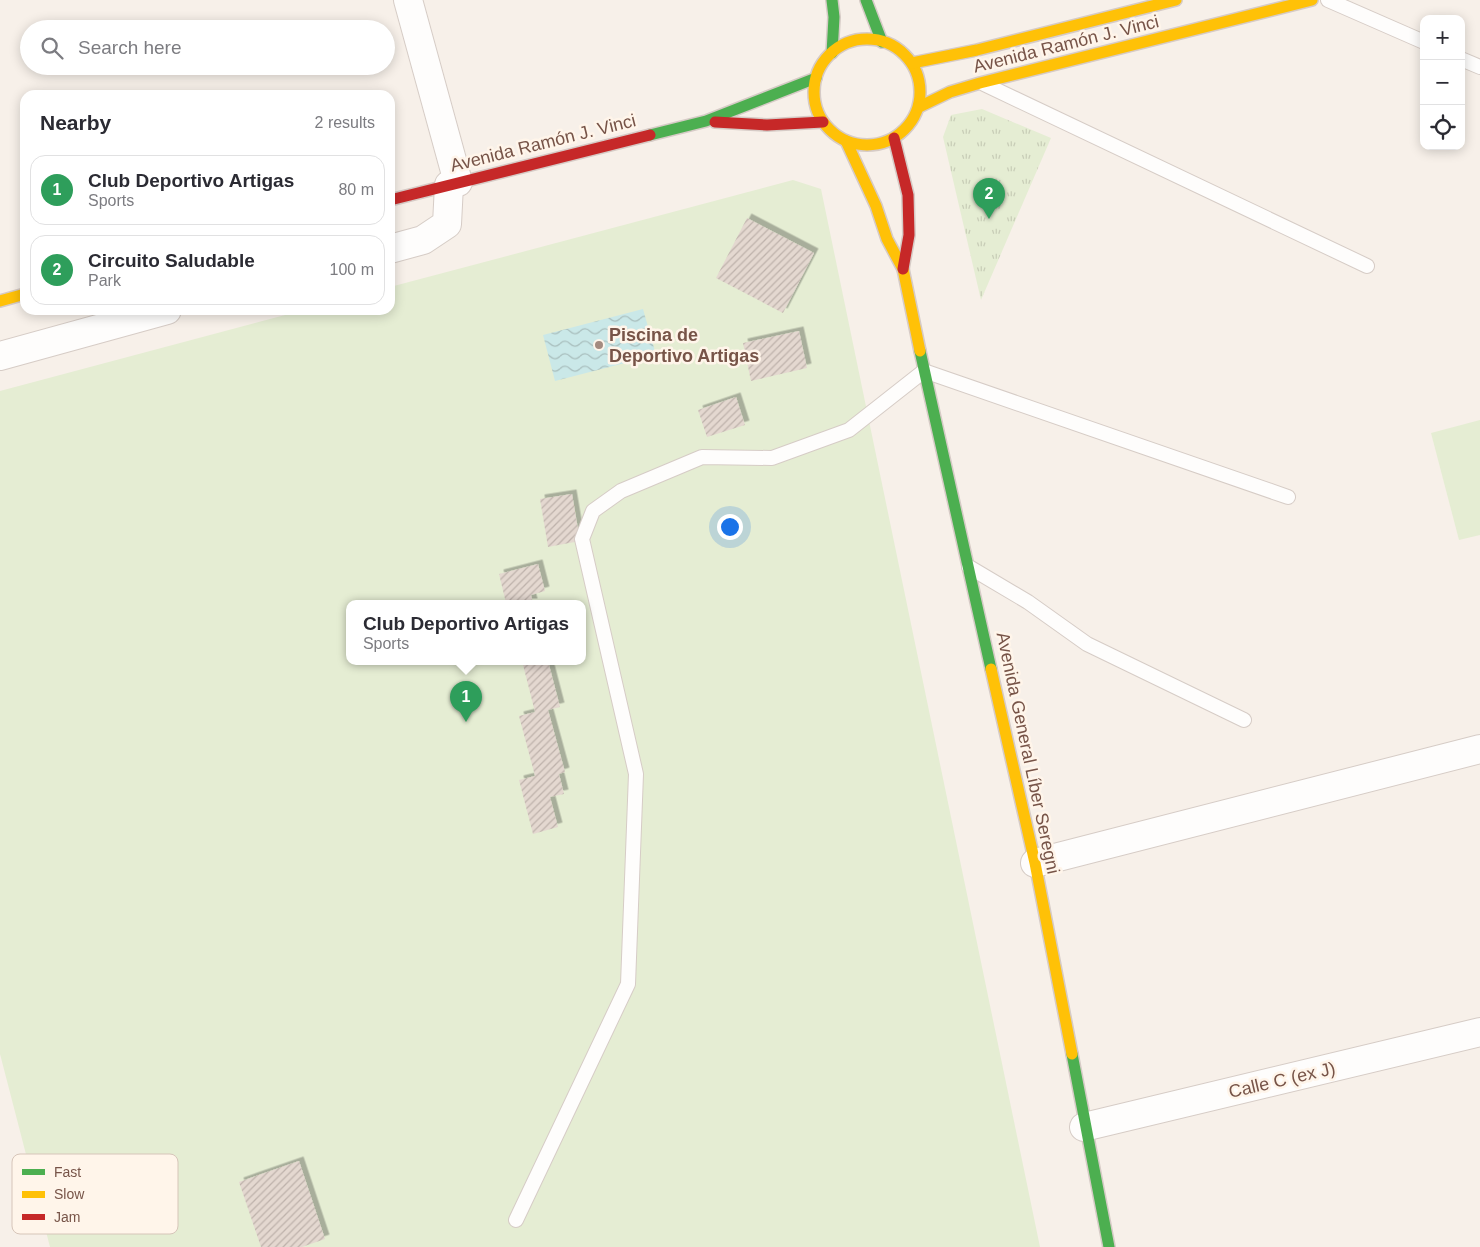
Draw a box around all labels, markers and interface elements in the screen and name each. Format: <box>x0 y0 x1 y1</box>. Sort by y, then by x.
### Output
street label: Avenida Ramón J. Vinci <box>971 11 1161 77</box>
map controls <box>1420 15 1465 150</box>
button: + <box>1420 15 1465 60</box>
search box <box>20 20 395 75</box>
icon: search <box>38 34 66 62</box>
text: Search here <box>78 37 182 58</box>
button: − <box>1420 60 1465 105</box>
button: locate <box>1420 105 1465 150</box>
street label: Avenida Ramón J. Vinci <box>448 110 638 176</box>
text: Nearby <box>40 111 111 134</box>
text: 2 results <box>315 114 375 131</box>
text: Club Deportivo Artigas <box>88 170 294 191</box>
pin: 2 <box>973 178 1005 219</box>
text: 1 <box>53 181 61 198</box>
text: 80 m <box>338 181 374 198</box>
text: Sports <box>88 192 134 209</box>
text: Circuito Saludable <box>88 250 255 271</box>
text: 2 <box>53 261 61 278</box>
text: 100 m <box>330 261 374 278</box>
text: Park <box>88 272 121 289</box>
place label: Piscina de Deportivo Artigas <box>609 325 759 366</box>
marker: Piscina de Deportivo Artigas <box>593 339 605 351</box>
your location <box>717 514 743 540</box>
popup <box>346 600 586 665</box>
text: Club Deportivo Artigas <box>363 613 569 634</box>
street label: Avenida General Líber Seregni <box>993 630 1063 876</box>
text: Sports <box>363 635 409 652</box>
pin: 1 <box>450 681 482 722</box>
street label: Calle C (ex J) <box>1227 1058 1337 1102</box>
legend <box>12 1154 178 1234</box>
text: Fast <box>54 1164 81 1180</box>
text: Slow <box>54 1186 85 1202</box>
text: Jam <box>54 1209 80 1225</box>

